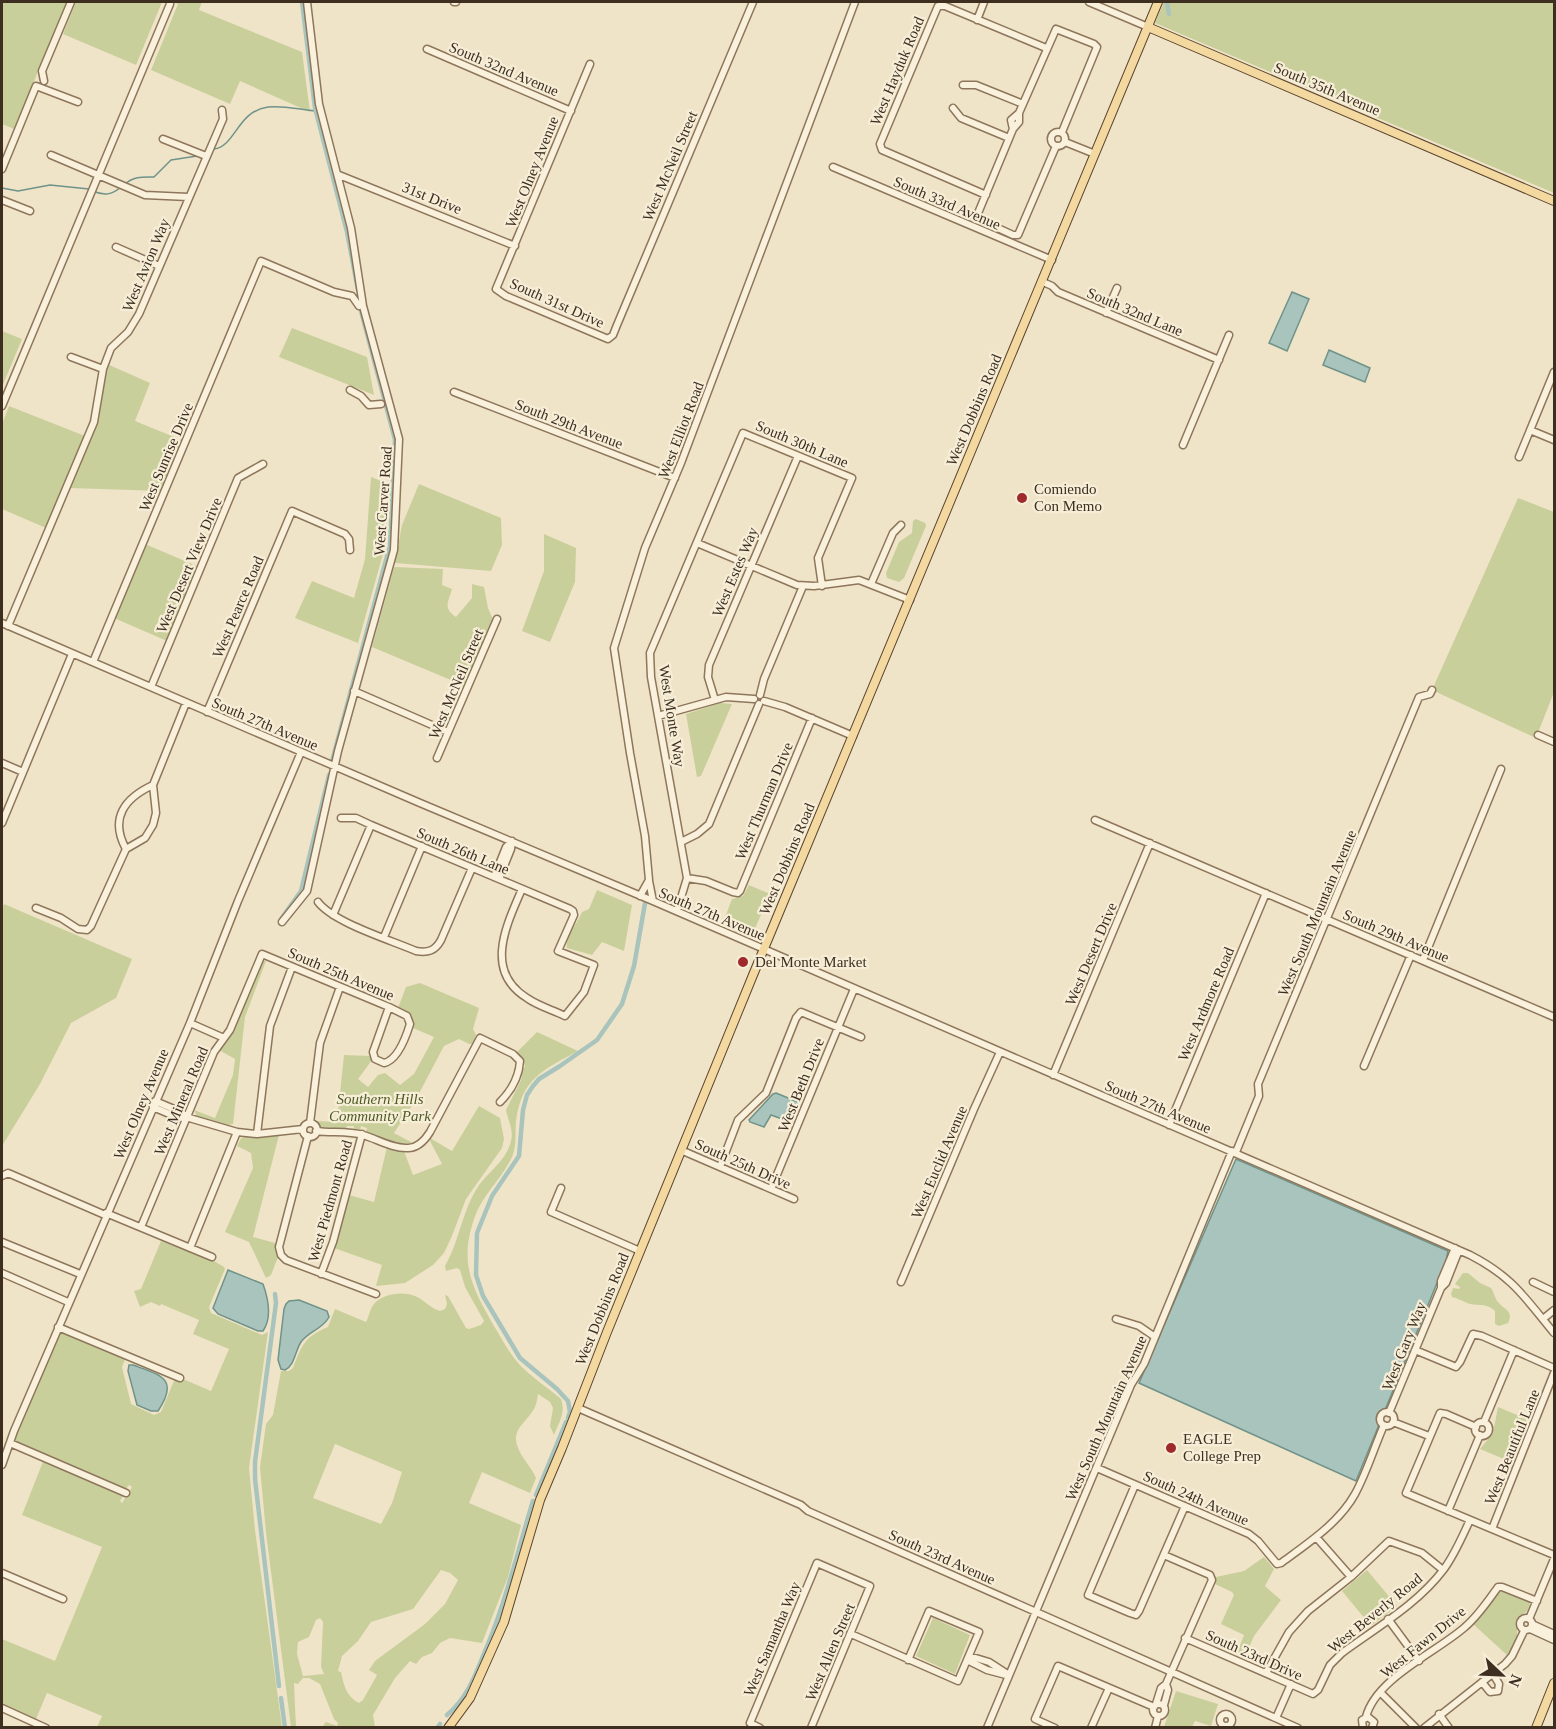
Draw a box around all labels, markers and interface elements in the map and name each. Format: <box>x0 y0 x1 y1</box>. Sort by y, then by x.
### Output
street label: West Hayduk Road <box>867 14 927 128</box>
street label: South 32nd Avenue <box>447 39 561 99</box>
street label: South 35th Avenue <box>1271 59 1383 119</box>
street label: West McNeil Street <box>640 108 701 223</box>
street label: West Olney Avenue <box>502 114 562 230</box>
street label: South 33rd Avenue <box>891 173 1003 233</box>
street label: 31st Drive <box>400 179 464 217</box>
street label: West Avion Way <box>119 216 173 314</box>
street label: South 31st Drive <box>507 275 607 331</box>
street label: South 32nd Lane <box>1085 285 1186 340</box>
street label: West Dobbins Road <box>943 351 1005 468</box>
street label: West Elliot Road <box>655 379 707 481</box>
street label: South 29th Avenue <box>513 396 625 452</box>
street label: West Sunrise Drive <box>136 400 196 514</box>
street label: South 30th Lane <box>753 417 851 471</box>
street label: West Carver Road <box>371 445 395 556</box>
place label: Comiendo Con Memo <box>1034 481 1102 514</box>
marker: Comiendo Con Memo <box>1015 491 1029 505</box>
street label: West Desert View Drive <box>153 495 225 635</box>
street label: West Estes Way <box>709 524 761 619</box>
street label: West Pearce Road <box>209 553 267 660</box>
street label: West McNeil Street <box>426 626 487 741</box>
street label: West Monte Way <box>656 664 688 769</box>
street label: South 27th Avenue <box>209 694 321 754</box>
street label: West Thurman Drive <box>732 740 796 862</box>
street label: West Dobbins Road <box>756 800 818 917</box>
street label: South 26th Lane <box>414 824 512 878</box>
street label: West South Mountain Avenue <box>1275 827 1359 998</box>
street label: South 27th Avenue <box>656 884 768 944</box>
street label: West Desert Drive <box>1062 900 1120 1008</box>
street label: South 29th Avenue <box>1340 906 1452 966</box>
street label: South 25th Avenue <box>285 944 397 1004</box>
street label: West Ardmore Road <box>1175 944 1237 1063</box>
place label: Del Monte Market <box>755 954 867 970</box>
marker: Del Monte Market <box>736 955 750 969</box>
street label: West Beth Drive <box>775 1036 827 1134</box>
street label: West Mineral Road <box>151 1044 211 1158</box>
street label: West Olney Avenue <box>110 1046 172 1162</box>
street label: South 27th Avenue <box>1102 1077 1214 1137</box>
park label: Southern Hills Community Park <box>329 1091 431 1124</box>
street label: West Euclid Avenue <box>908 1103 970 1221</box>
street label: South 25th Drive <box>693 1136 794 1192</box>
street label: West Piedmont Road <box>305 1138 355 1264</box>
street label: West Dobbins Road <box>572 1250 632 1367</box>
street label: West Gary Way <box>1379 1299 1429 1393</box>
street label: West South Mountain Avenue <box>1062 1333 1150 1503</box>
street label: West Beautiful Lane <box>1482 1387 1543 1507</box>
place label: EAGLE College Prep <box>1183 1431 1261 1464</box>
marker: EAGLE College Prep <box>1164 1441 1178 1455</box>
street label: South 24th Avenue <box>1141 1468 1252 1529</box>
street label: South 23rd Avenue <box>886 1526 998 1588</box>
street label: West Beverly Road <box>1325 1570 1426 1656</box>
street label: West Samantha Way <box>741 1579 804 1699</box>
street label: West Allen Street <box>802 1600 858 1703</box>
street label: West Fawn Drive <box>1377 1603 1469 1681</box>
street label: South 23rd Drive <box>1203 1627 1305 1684</box>
north arrow <box>1472 1645 1532 1705</box>
text: N <box>1505 1672 1525 1690</box>

